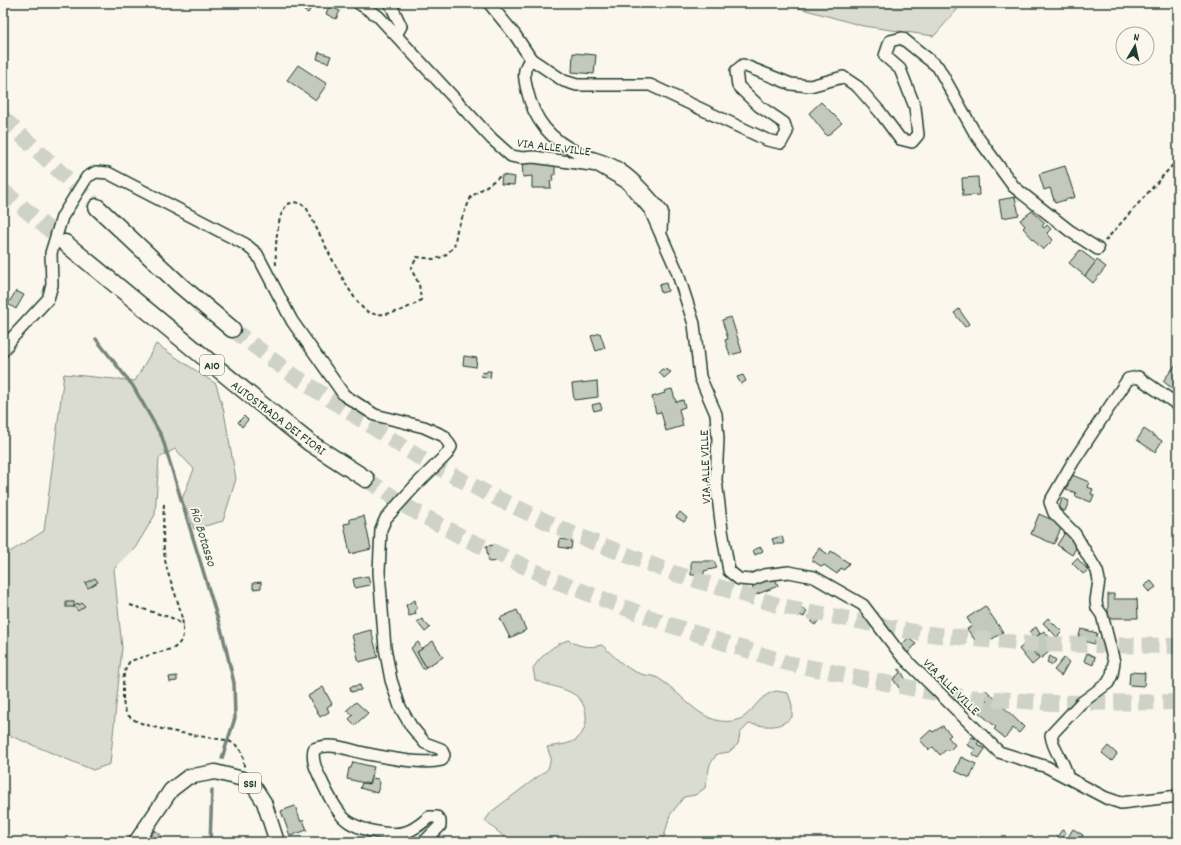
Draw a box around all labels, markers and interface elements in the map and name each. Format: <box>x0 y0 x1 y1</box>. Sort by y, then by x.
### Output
north arrow <box>1115 26 1155 66</box>
text: N <box>1132 30 1141 47</box>
street label: VIA ALLE VILLE <box>516 135 592 162</box>
road number: A10 <box>200 355 224 375</box>
street label: AUTOSTRADA DEI FIORI <box>226 377 329 461</box>
street label: VIA ALLE VILLE <box>696 430 717 504</box>
water label: Rio Botasso <box>184 504 221 570</box>
street label: VIA ALLE VILLE <box>917 655 983 721</box>
road number: SS1 <box>239 773 261 793</box>

